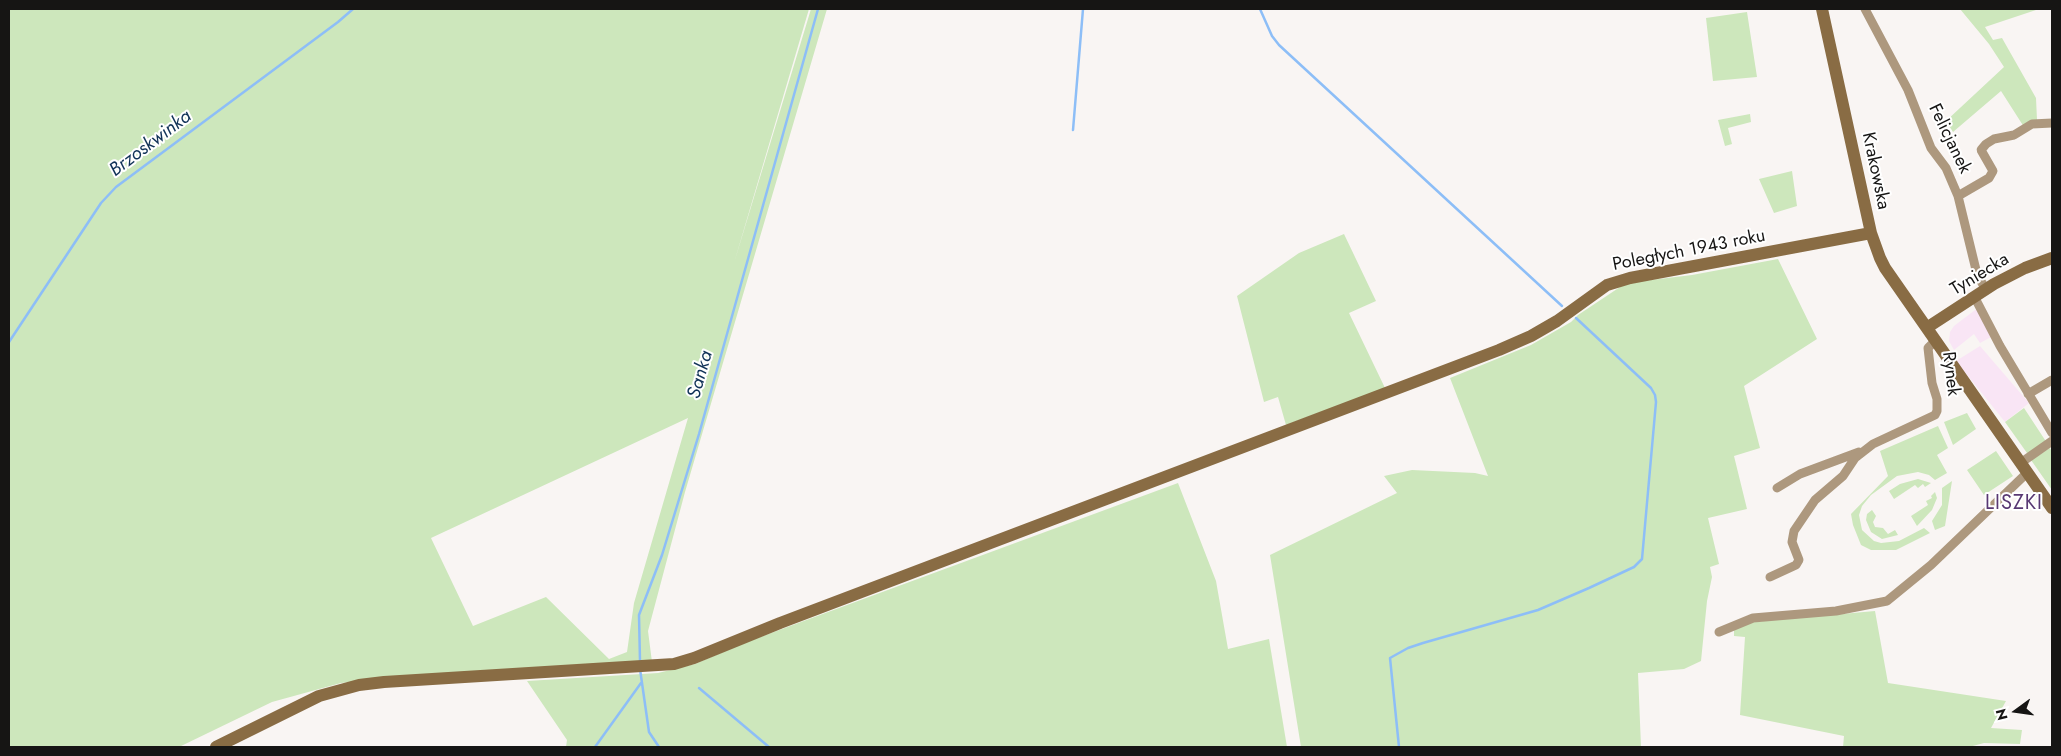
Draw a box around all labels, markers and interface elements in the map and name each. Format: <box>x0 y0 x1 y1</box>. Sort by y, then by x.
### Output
street label: Felicjanek <box>1923 101 1975 177</box>
water label: Brzoskwinka <box>105 106 197 182</box>
street label: Krakowska <box>1856 130 1894 212</box>
street label: Poległych 1943 roku <box>1611 226 1767 276</box>
street label: Tyniecka <box>1947 249 2013 301</box>
water label: Sanka <box>683 348 719 402</box>
street label: Rynek <box>1937 351 1963 397</box>
district label: LISZKI <box>1984 492 2044 516</box>
north arrow <box>1991 686 2041 736</box>
text: N <box>1990 707 2012 722</box>

